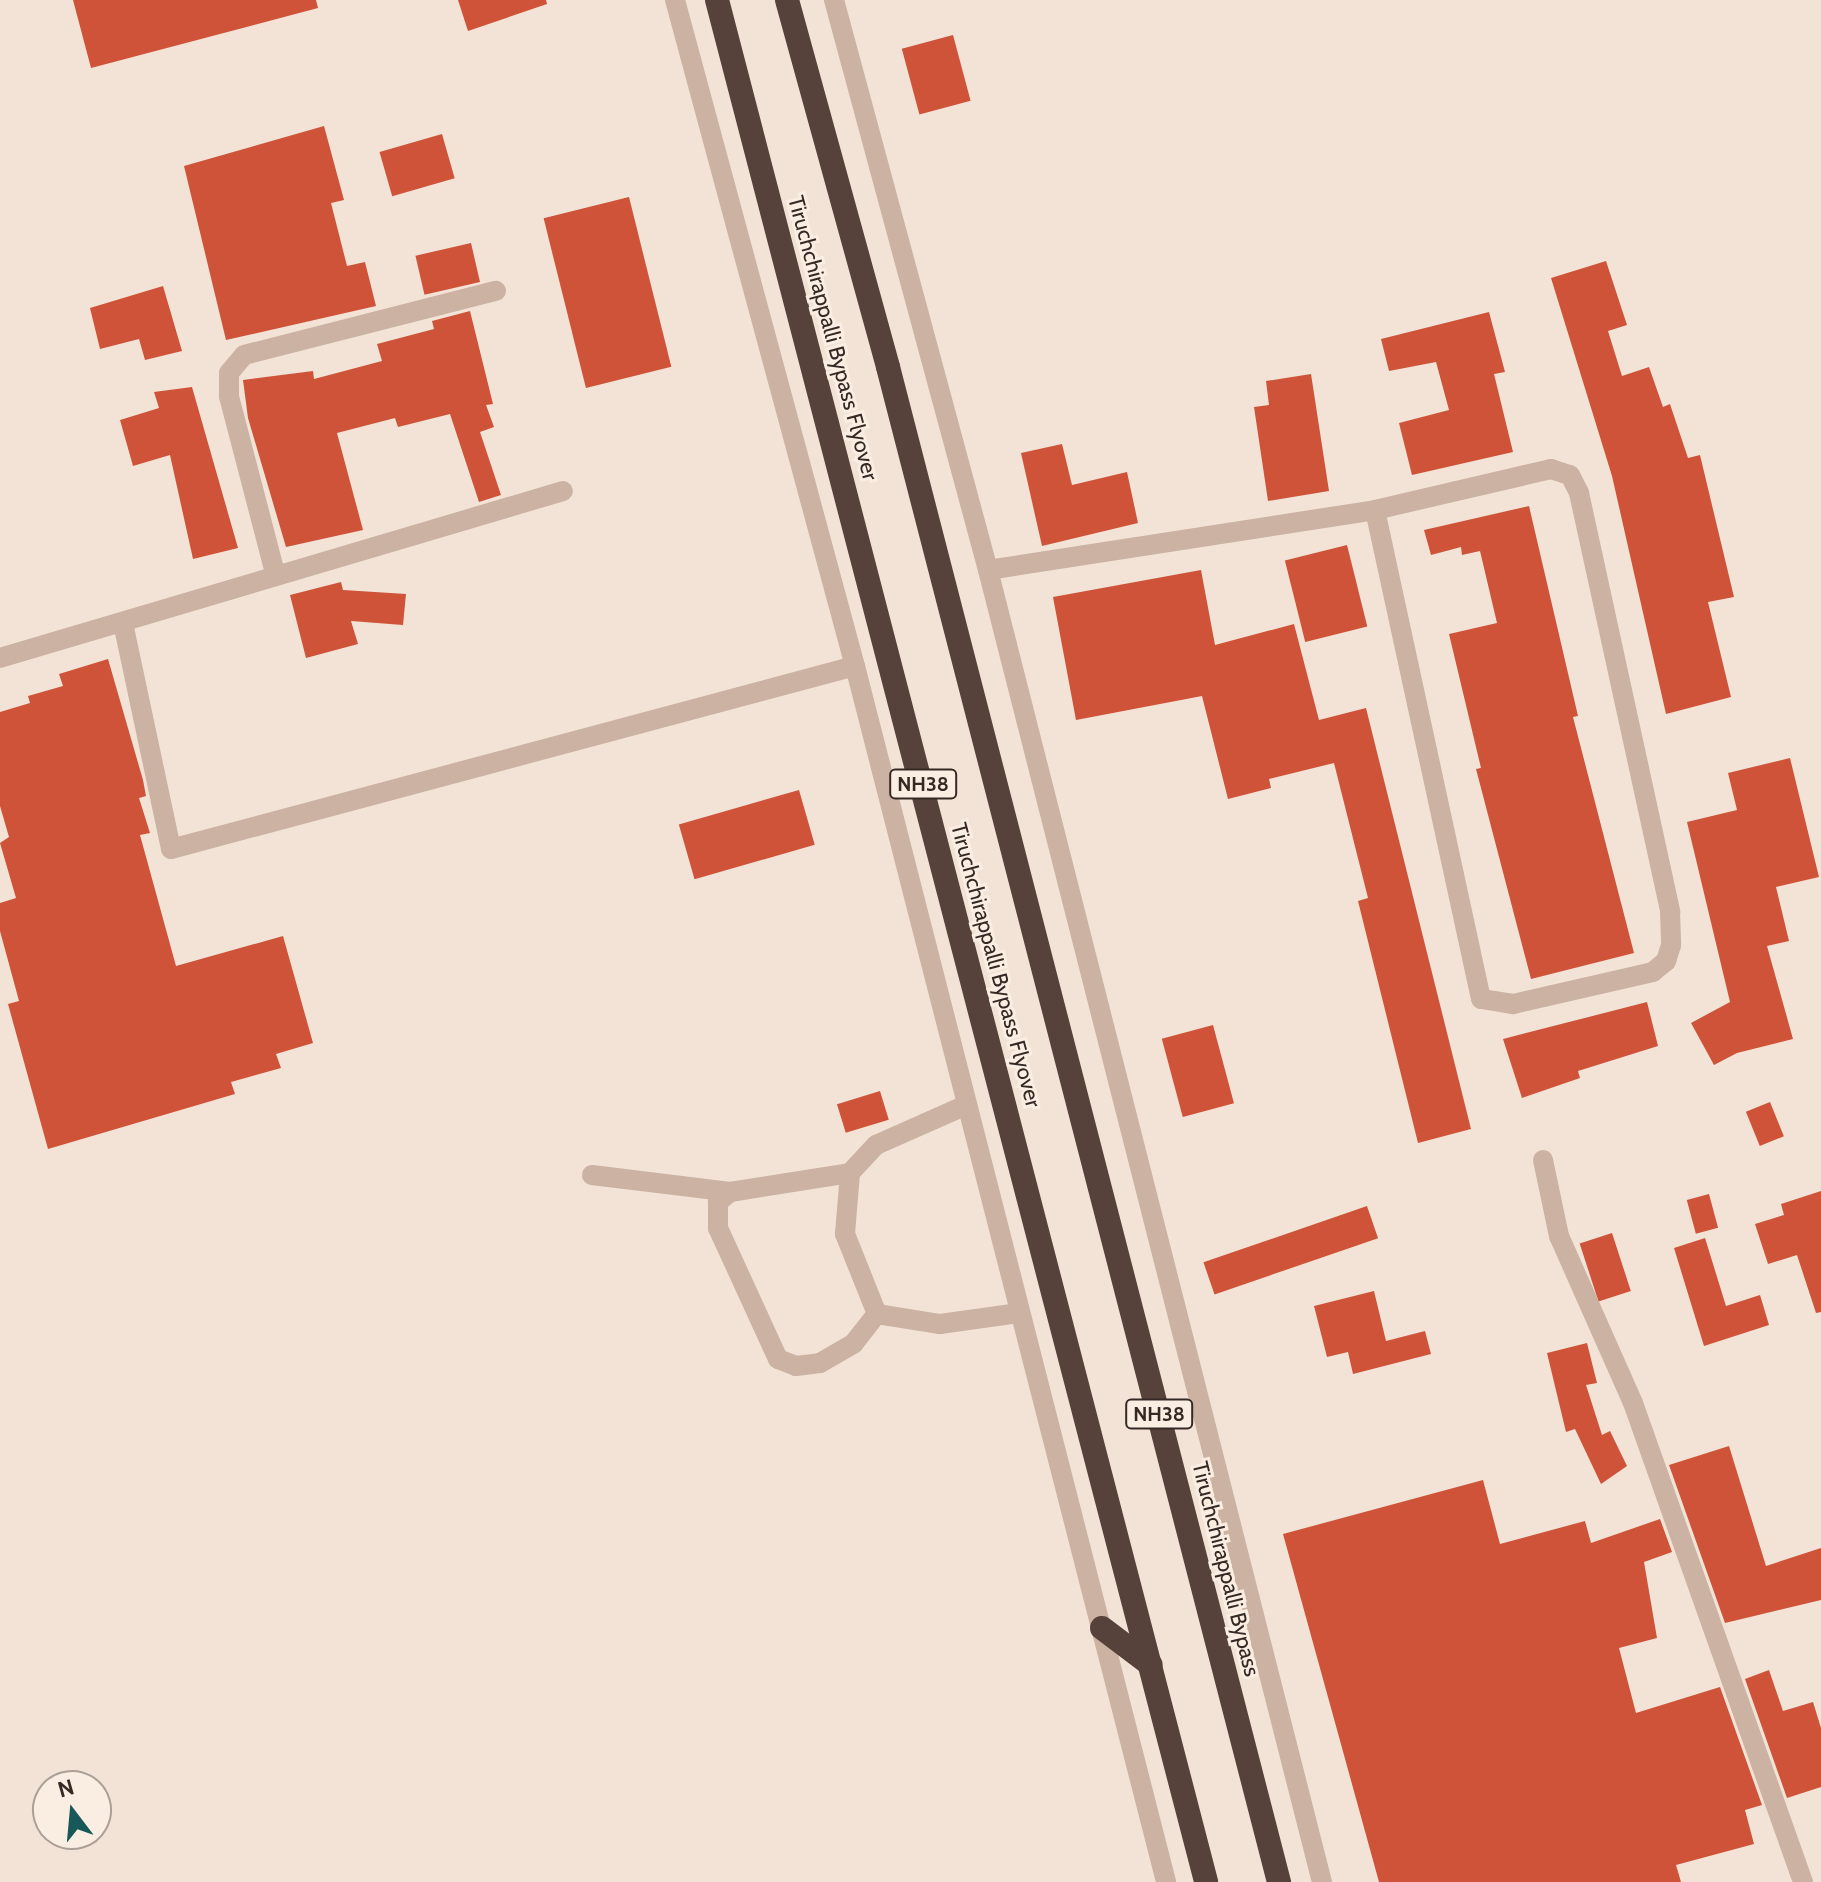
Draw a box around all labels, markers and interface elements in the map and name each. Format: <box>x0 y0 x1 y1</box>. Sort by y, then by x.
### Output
street label: Tiruchchirappalli Bypass Flyover <box>782 193 884 483</box>
road number: NH38 <box>889 768 957 800</box>
street label: Tiruchchirappalli Bypass Flyover <box>945 820 1047 1110</box>
road number: NH38 <box>1125 1398 1193 1430</box>
street label: Tiruchchirappalli Bypass <box>1187 1459 1265 1679</box>
north arrow <box>32 1770 112 1850</box>
text: N <box>55 1773 77 1803</box>

